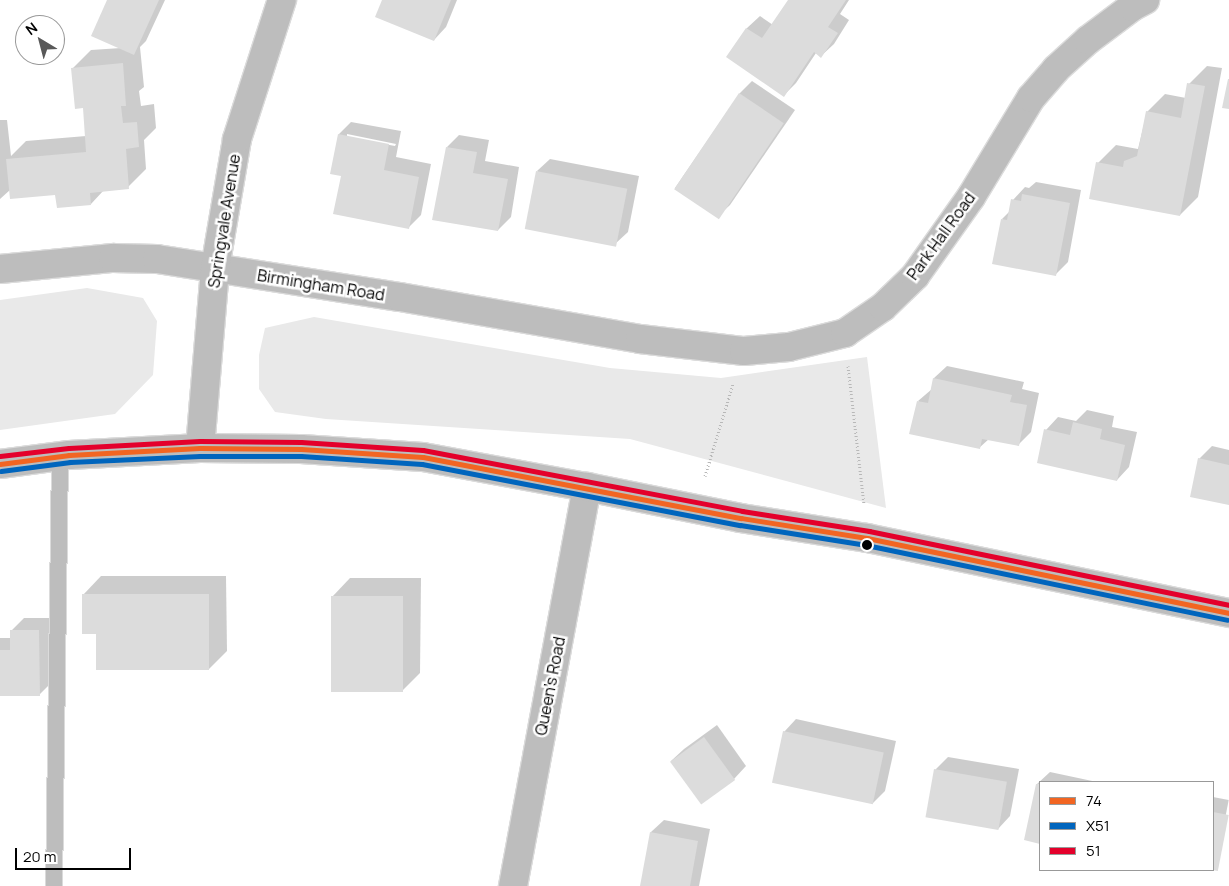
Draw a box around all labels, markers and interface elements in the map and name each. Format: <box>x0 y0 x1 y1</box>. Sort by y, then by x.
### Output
north arrow <box>15 15 65 65</box>
text: N <box>22 18 41 39</box>
street label: Springvale Avenue <box>204 153 244 289</box>
street label: Park Hall Road <box>903 188 979 284</box>
street label: Birmingham Road <box>256 265 386 305</box>
unlabelled marker <box>862 540 872 550</box>
street label: Queen's Road <box>531 635 569 737</box>
legend <box>1039 781 1214 871</box>
text: 74 <box>1086 790 1102 811</box>
text: X51 <box>1086 815 1110 836</box>
scale bar <box>18 838 134 870</box>
text: 51 <box>1086 840 1101 861</box>
text: 20 m <box>23 846 56 867</box>

